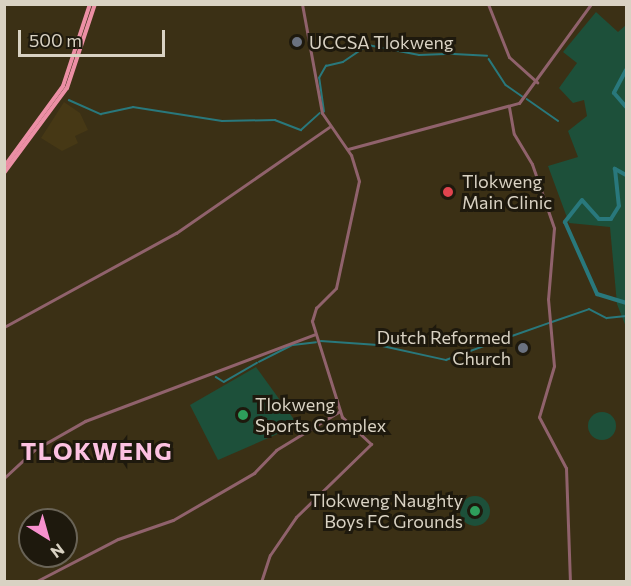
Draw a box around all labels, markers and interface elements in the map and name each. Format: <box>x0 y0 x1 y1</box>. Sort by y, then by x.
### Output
scale bar <box>21 18 168 56</box>
text: 500 m <box>29 29 82 51</box>
place label: UCCSA Tlokweng <box>309 31 454 53</box>
marker: UCCSA Tlokweng <box>290 35 304 49</box>
place label: Tlokweng Main Clinic <box>462 171 552 213</box>
marker: Tlokweng Main Clinic <box>439 183 457 201</box>
place label: Dutch Reformed Church <box>377 327 511 370</box>
marker: Dutch Reformed Church <box>516 341 530 355</box>
place label: Tlokweng Sports Complex <box>255 394 386 436</box>
marker: Tlokweng Sports Complex <box>236 408 250 422</box>
district label: TLOKWENG <box>21 437 173 465</box>
place label: Tlokweng Naughty Boys FC Grounds <box>309 490 463 532</box>
marker: Tlokweng Naughty Boys FC Grounds <box>468 504 482 518</box>
north arrow <box>18 508 78 568</box>
text: N <box>47 540 68 562</box>

